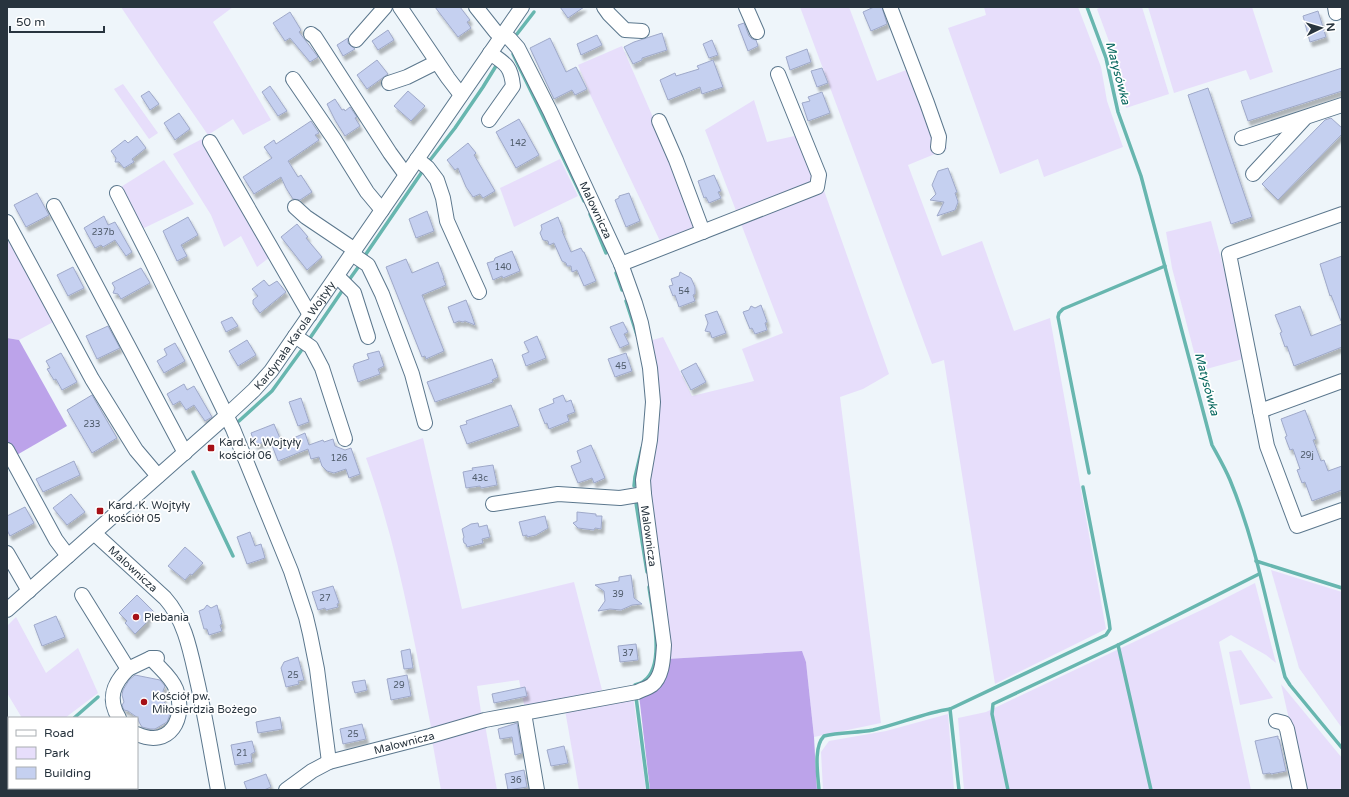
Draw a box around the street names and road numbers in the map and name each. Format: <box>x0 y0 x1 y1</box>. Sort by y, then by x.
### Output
street label: Malownicza <box>577 179 615 241</box>
street label: Kardynała Karola Wojtyły <box>252 279 338 392</box>
street label: Malownicza <box>638 505 659 568</box>
street label: Malownicza <box>106 543 160 595</box>
street label: Malownicza <box>373 729 436 757</box>

